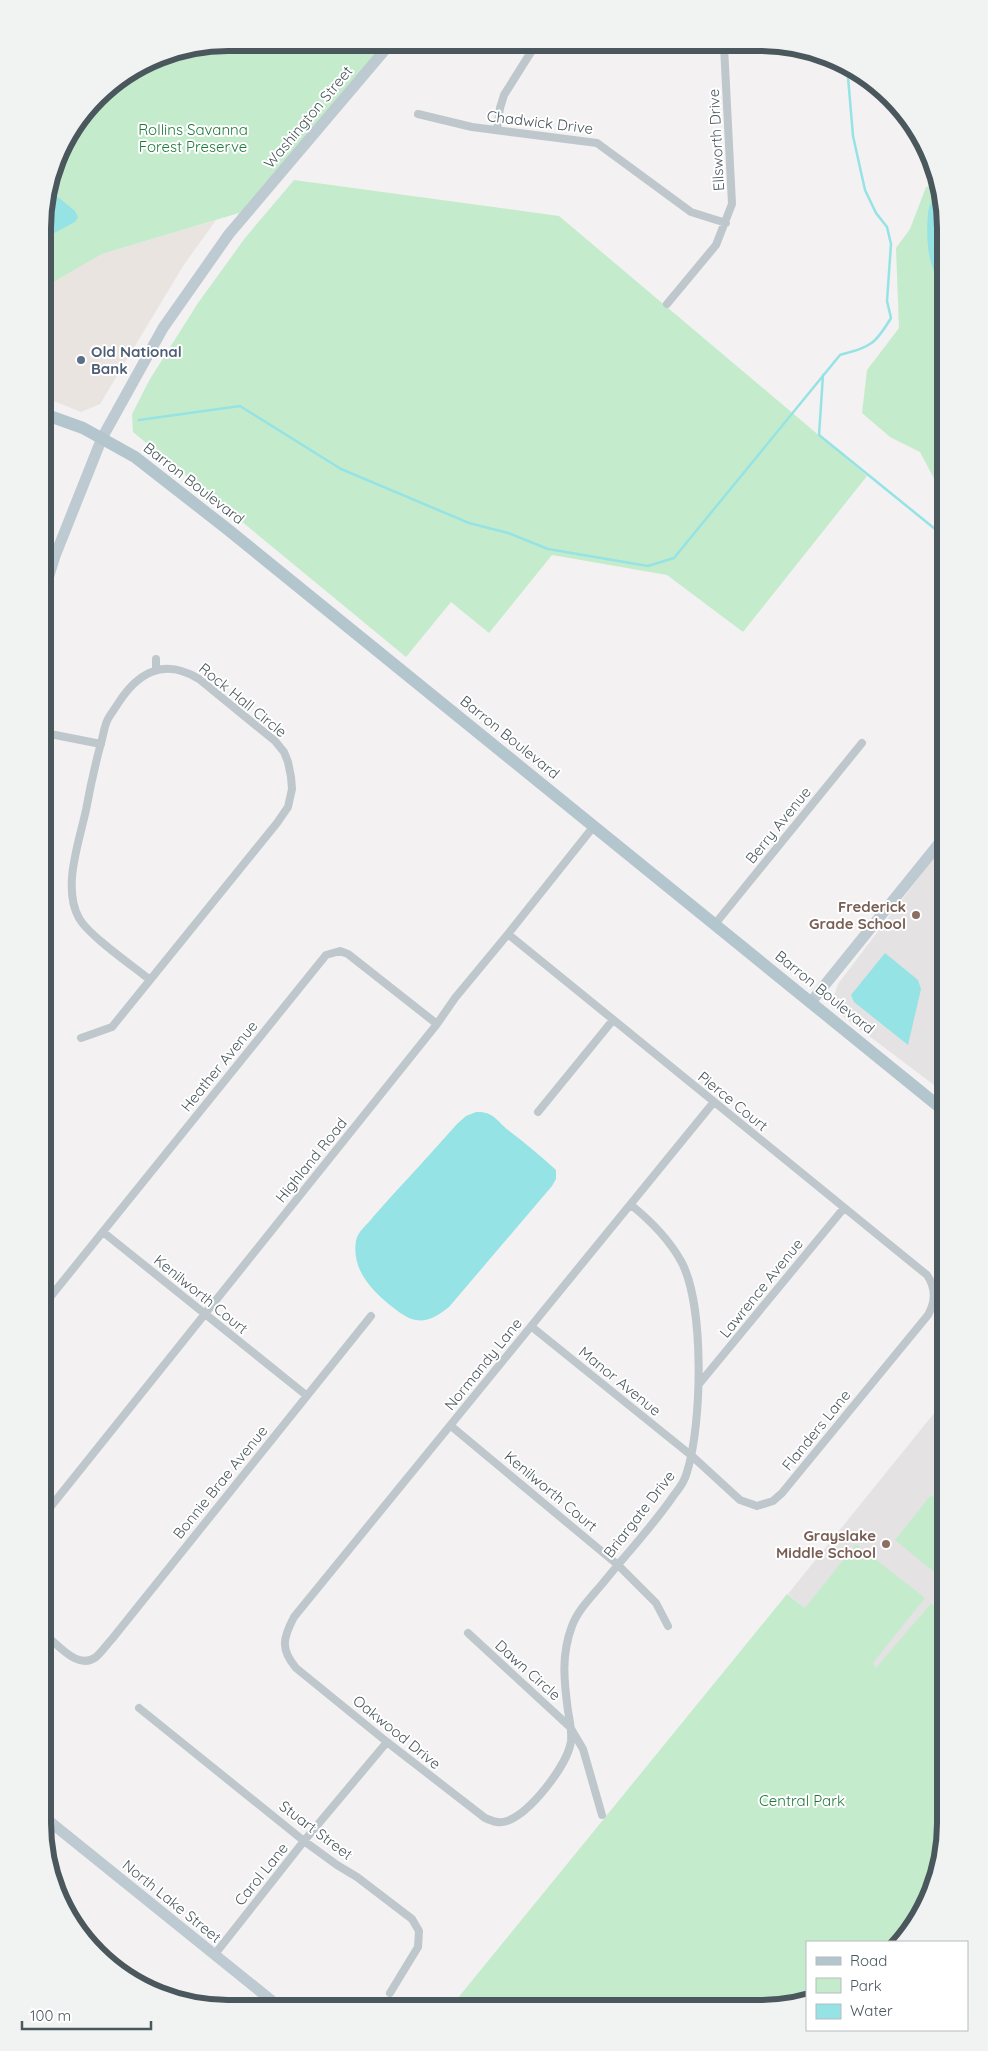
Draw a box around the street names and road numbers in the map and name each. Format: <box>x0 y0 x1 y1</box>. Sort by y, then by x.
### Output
street label: Washington Street <box>260 62 356 172</box>
street label: Ellsworth Drive <box>704 88 728 192</box>
street label: Chadwick Drive <box>486 106 594 138</box>
street label: Barron Boulevard <box>140 438 248 528</box>
street label: Rock Hall Circle <box>195 659 291 741</box>
street label: Barron Boulevard <box>456 691 564 783</box>
street label: Berry Avenue <box>741 783 815 867</box>
street label: Barron Boulevard <box>771 946 879 1038</box>
street label: Heather Avenue <box>176 1017 262 1115</box>
street label: Pierce Court <box>694 1067 772 1135</box>
street label: Highland Road <box>271 1114 351 1206</box>
street label: Lawrence Avenue <box>715 1234 807 1342</box>
street label: Kenilworth Court <box>150 1250 252 1338</box>
street label: Normandy Lane <box>440 1314 526 1414</box>
street label: Manor Avenue <box>575 1342 665 1420</box>
street label: Flanders Lane <box>778 1386 854 1474</box>
street label: Bonnie Brae Avenue <box>168 1422 272 1542</box>
street label: Kenilworth Court <box>501 1447 601 1535</box>
street label: Briargate Drive <box>599 1467 679 1561</box>
street label: Dawn Circle <box>491 1636 565 1704</box>
street label: Oakwood Drive <box>349 1691 445 1773</box>
street label: Stuart Street <box>276 1796 356 1864</box>
street label: Carol Lane <box>230 1839 292 1909</box>
street label: North Lake Street <box>119 1855 225 1947</box>

